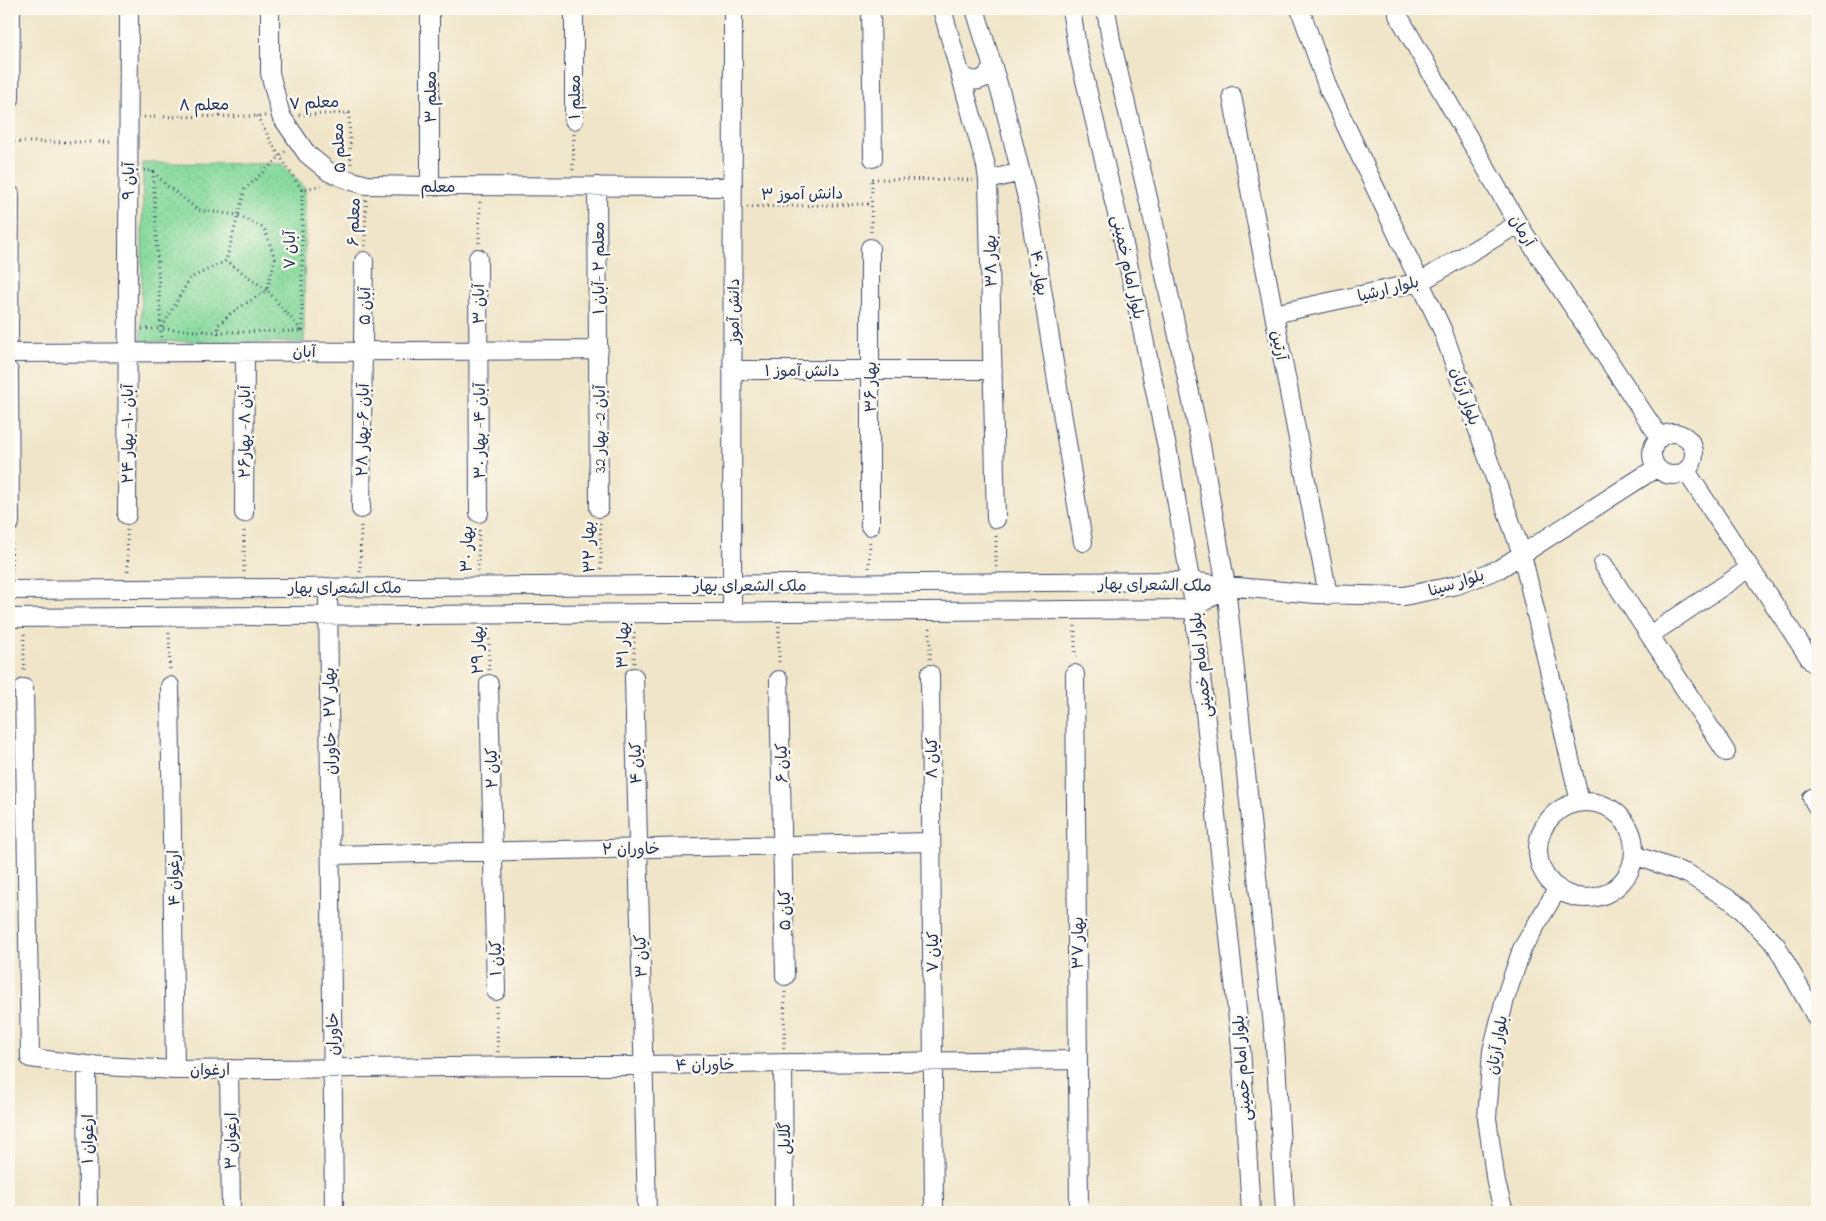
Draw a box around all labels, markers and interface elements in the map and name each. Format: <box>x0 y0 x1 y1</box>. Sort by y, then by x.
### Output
street label: معلم ۳ <box>420 71 444 123</box>
street label: معلم ۱ <box>564 75 588 119</box>
street label: معلم ۷ <box>288 91 340 117</box>
street label: معلم ۸ <box>179 94 229 118</box>
street label: معلم ۵ <box>327 122 353 174</box>
street label: آبان ۹ <box>118 161 142 200</box>
street label: معلم <box>420 176 456 200</box>
street label: دانش آموز ۳ <box>761 182 843 208</box>
street label: معلم ۶ <box>342 197 368 247</box>
street label: آرمان <box>1502 210 1541 253</box>
street label: بلوار امام خمینی <box>1104 213 1150 322</box>
street label: معلم ۲ -آبان ۱ <box>588 222 612 314</box>
street label: آبان ۷ <box>279 230 303 269</box>
street label: بهار ۳۸ <box>980 234 1004 287</box>
street label: بهار ۴۰ <box>1023 249 1053 298</box>
street label: بلوار ارشیا <box>1355 271 1422 309</box>
street label: دانش آموز <box>723 278 747 346</box>
street label: آبان ۳ <box>468 283 492 324</box>
street label: آبان ۵ <box>354 286 378 325</box>
street label: آرتین <box>1263 328 1293 363</box>
street label: آبان <box>292 341 317 365</box>
street label: دانش آموز ۱ <box>764 360 840 384</box>
street label: بهار ۳۶ <box>860 361 884 413</box>
street label: بلوار آرتان <box>1443 364 1485 429</box>
street label: آبان ۶-بهار ۲۸ <box>351 382 377 477</box>
street label: آبان ۴- بهار ۳۰ <box>469 382 493 479</box>
street label: آبان ۱۰- بهار ۲۴ <box>117 383 141 484</box>
street label: ۲۶آبان ۸- بهار <box>234 384 258 479</box>
street label: آبان 2- بهار 32 <box>589 384 613 473</box>
street label: بهار ۳۲ <box>578 521 602 573</box>
street label: بهار ۳۰ <box>456 526 480 573</box>
street label: بلوار سینا <box>1426 564 1488 604</box>
street label: ملک الشعرای بهار <box>1096 573 1212 599</box>
street label: ملک الشعرای بهار <box>691 575 807 599</box>
street label: ملک الشعرای بهار <box>286 577 402 601</box>
street label: بلوار امام خمینی <box>1185 611 1219 719</box>
street label: بهار ۳۱ <box>612 621 636 669</box>
street label: بهار ۲۹ <box>467 625 491 675</box>
street label: بهار ۲۷ - خاوران <box>318 667 344 775</box>
street label: کیان ۸ <box>921 737 945 779</box>
street label: کیان ۴ <box>625 741 649 784</box>
street label: کیان ۶ <box>771 743 795 783</box>
street label: کیان ۲ <box>481 747 505 789</box>
street label: خاوران ۲ <box>602 837 660 863</box>
street label: ارغوان ۴ <box>163 850 187 906</box>
street label: کیان ۵ <box>774 889 798 931</box>
street label: بهار ۳۷ <box>1067 917 1091 969</box>
street label: کیان ۷ <box>922 931 946 973</box>
street label: کیان ۳ <box>629 934 655 978</box>
street label: کیان ۱ <box>485 940 509 976</box>
street label: خاوران <box>322 1012 346 1056</box>
street label: بلوار امام خمینی <box>1227 1014 1259 1122</box>
street label: بلوار آرتان <box>1481 1014 1515 1077</box>
street label: خاوران ۴ <box>675 1053 735 1079</box>
street label: ارغوان <box>190 1059 230 1083</box>
street label: ارغوان ۳ <box>220 1112 244 1170</box>
street label: ارغوان ۱ <box>77 1114 101 1164</box>
street label: گلایل <box>774 1121 798 1155</box>

